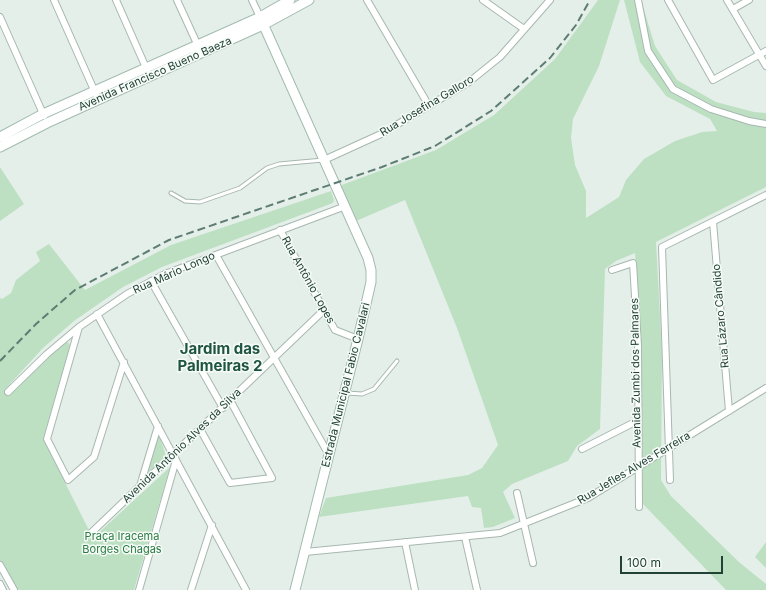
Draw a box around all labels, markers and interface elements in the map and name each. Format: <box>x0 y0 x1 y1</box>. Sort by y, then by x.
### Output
street label: Avenida Francisco Bueno Baeza <box>76 34 234 114</box>
street label: Rua Josefina Galloro <box>378 73 476 139</box>
street label: Rua Antônio Lopes <box>279 234 337 326</box>
street label: Rua Mário Longo <box>131 249 217 297</box>
street label: Rua Lázaro Cândido <box>710 263 732 369</box>
street label: Avenida Zumbi dos Palmares <box>628 298 644 448</box>
street label: Estrada Municipal Fabio Cavalari <box>319 301 373 469</box>
district label: Jardim das Palmeiras 2 <box>177 340 263 375</box>
street label: Avenida Antônio Alves da Silva <box>120 386 244 506</box>
street label: Rua Jefles Alves Ferreira <box>575 429 693 507</box>
park label: Praça Iracema Borges Chagas <box>82 530 162 556</box>
scale bar <box>622 548 725 574</box>
text: 100 m <box>627 555 661 570</box>

